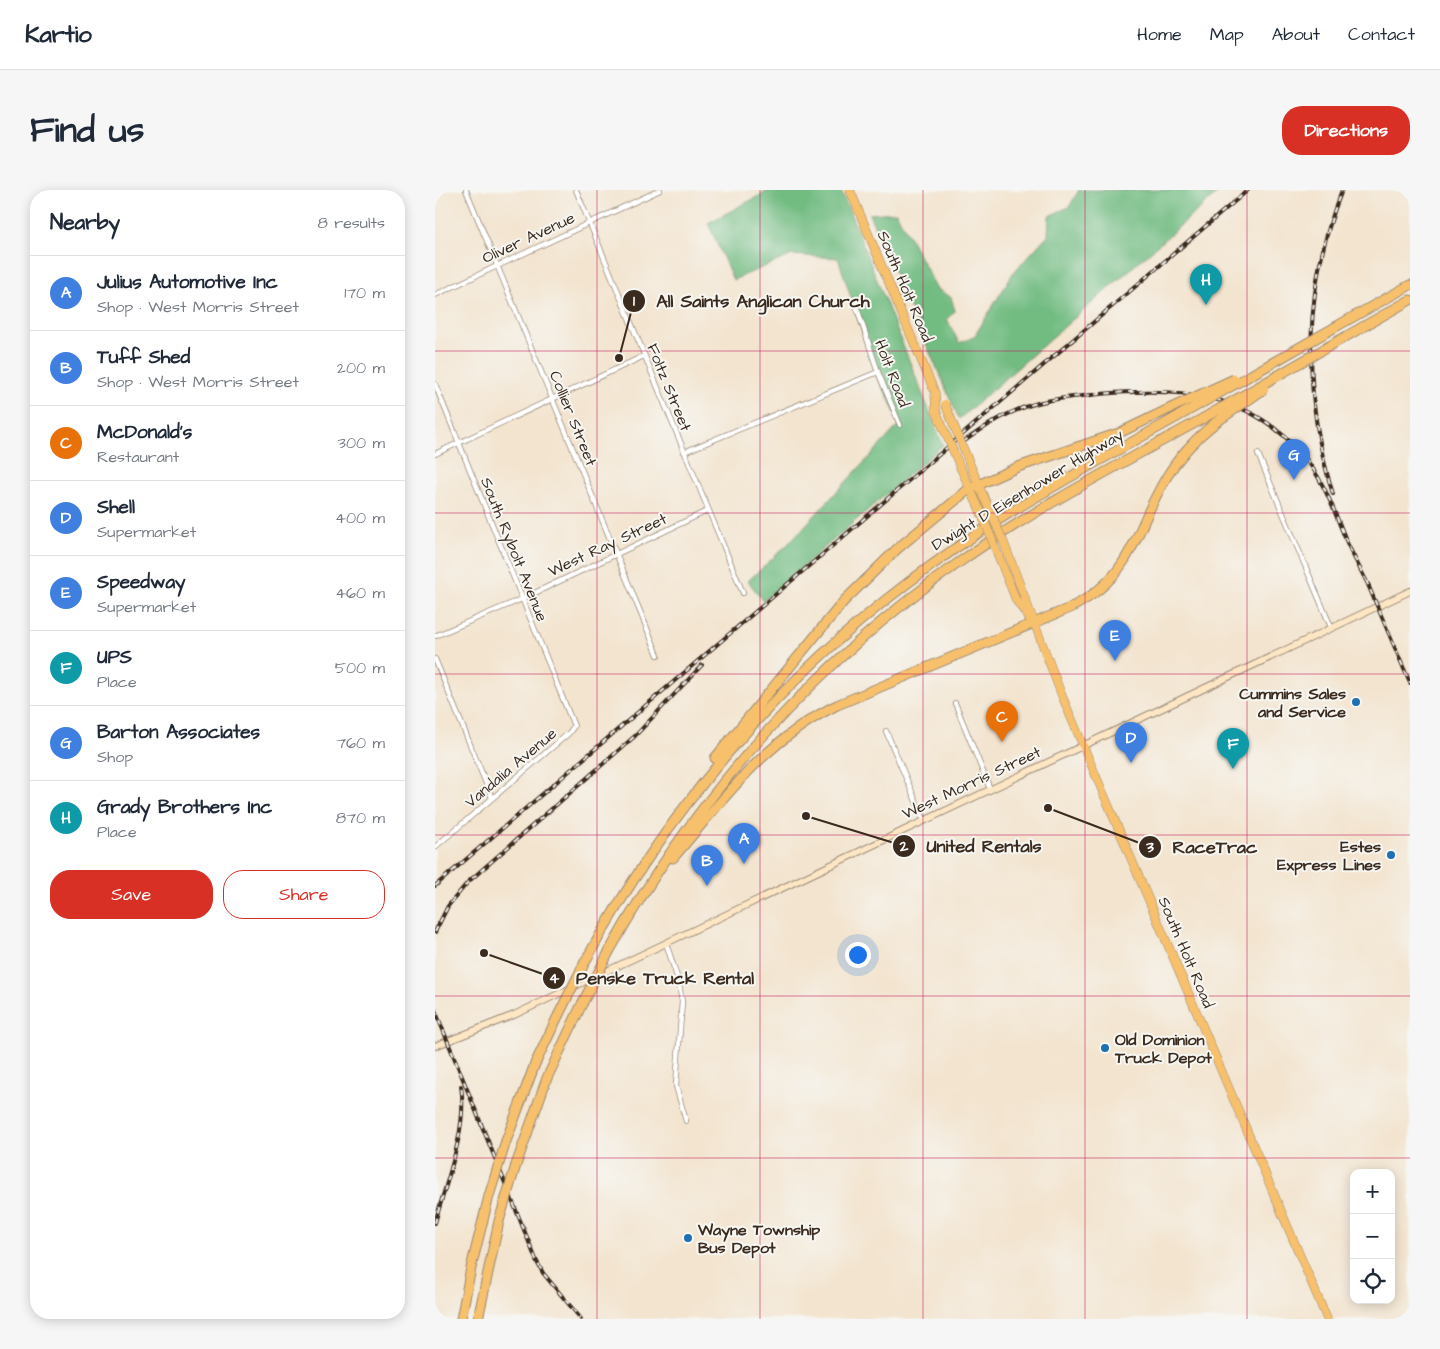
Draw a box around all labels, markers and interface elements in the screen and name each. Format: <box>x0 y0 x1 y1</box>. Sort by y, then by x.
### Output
text: Kartio <box>25 18 92 52</box>
text: Home <box>1137 22 1182 47</box>
text: Map <box>1210 22 1244 47</box>
text: About <box>1272 22 1320 47</box>
text: Contact <box>1348 22 1415 47</box>
text: Find us <box>30 106 144 155</box>
button: Directions <box>1282 106 1410 155</box>
street label: Oliver Avenue <box>479 207 579 269</box>
text: Nearby <box>50 208 120 237</box>
text: 8 results <box>318 212 385 234</box>
street label: South Holt Road <box>872 227 938 345</box>
pin: H <box>1190 264 1222 305</box>
text: Julius Automotive Inc <box>97 269 278 296</box>
text: A <box>61 282 71 304</box>
text: 170 m <box>344 282 385 304</box>
callout: All Saints Anglican Church <box>622 284 880 317</box>
text: All Saints Anglican Church <box>656 289 871 315</box>
text: 1 <box>633 291 635 312</box>
text: Shop · West Morris Street <box>97 296 299 318</box>
street label: Holt Road <box>869 336 915 410</box>
street label: Foltz Street <box>642 340 697 435</box>
text: Tuff Shed <box>97 344 190 371</box>
text: B <box>60 357 72 379</box>
text: 200 m <box>337 357 385 379</box>
street label: Collier Street <box>544 367 602 470</box>
text: Shop · West Morris Street <box>97 371 299 393</box>
text: McDonald's <box>97 419 192 446</box>
street label: Dwight D Eisenhower Highway <box>928 424 1128 557</box>
text: C <box>60 432 72 454</box>
text: 300 m <box>338 432 385 454</box>
pin: G <box>1278 439 1310 480</box>
text: Restaurant <box>97 446 179 468</box>
street label: South Rybolt Avenue <box>474 474 553 625</box>
text: Shell <box>97 494 135 521</box>
text: D <box>61 507 71 529</box>
text: 400 m <box>335 507 385 529</box>
street label: West Ray Street <box>544 508 671 583</box>
text: Supermarket <box>97 521 196 543</box>
text: Speedway <box>97 569 186 596</box>
text: E <box>61 582 71 604</box>
text: 460 m <box>335 582 385 604</box>
text: Supermarket <box>97 596 196 618</box>
pin: E <box>1099 620 1131 661</box>
text: UPS <box>97 644 132 671</box>
text: F <box>60 657 72 679</box>
text: 500 m <box>335 657 385 679</box>
text: Place <box>97 671 137 693</box>
place label: Cummins Sales and Service <box>1239 683 1346 723</box>
marker: Cummins Sales and Service <box>1350 696 1362 708</box>
pin: C <box>986 701 1018 742</box>
text: Barton Associates <box>97 719 260 746</box>
street label: Vandalia Avenue <box>460 722 562 813</box>
pin: D <box>1115 722 1147 763</box>
pin: F <box>1217 728 1249 769</box>
text: G <box>60 732 72 754</box>
text: 760 m <box>336 732 385 754</box>
street label: West Morris Street <box>898 741 1045 825</box>
text: Shop <box>97 746 133 768</box>
text: Grady Brothers Inc <box>97 794 272 821</box>
text: H <box>61 807 71 829</box>
text: 870 m <box>336 807 385 829</box>
text: Place <box>97 821 137 843</box>
pin: A <box>728 823 760 864</box>
callout: United Rentals <box>892 829 1052 862</box>
callout: RaceTrac <box>1138 831 1267 864</box>
text: United Rentals <box>926 834 1042 859</box>
text: RaceTrac <box>1173 835 1258 860</box>
text: 2 <box>899 836 909 857</box>
place label: Estes Express Lines <box>1277 836 1381 876</box>
text: 3 <box>1145 837 1154 858</box>
pin: B <box>691 845 723 886</box>
marker: Estes Express Lines <box>1385 849 1397 861</box>
button: Save <box>50 870 213 919</box>
button: Share <box>223 870 385 919</box>
street label: South Holt Road <box>1153 893 1219 1011</box>
your location <box>845 942 871 968</box>
callout: Penske Truck Rental <box>541 962 764 995</box>
text: Penske Truck Rental <box>576 966 754 991</box>
text: 4 <box>549 968 560 989</box>
place label: Old Dominion Truck Depot <box>1114 1029 1212 1069</box>
marker: Old Dominion Truck Depot <box>1099 1042 1111 1054</box>
map controls <box>1350 1169 1395 1304</box>
button: + <box>1350 1169 1395 1214</box>
button: − <box>1350 1214 1395 1259</box>
place label: Wayne Township Bus Depot <box>697 1219 820 1259</box>
marker: Wayne Township Bus Depot <box>682 1232 694 1244</box>
button: locate <box>1350 1259 1395 1304</box>

